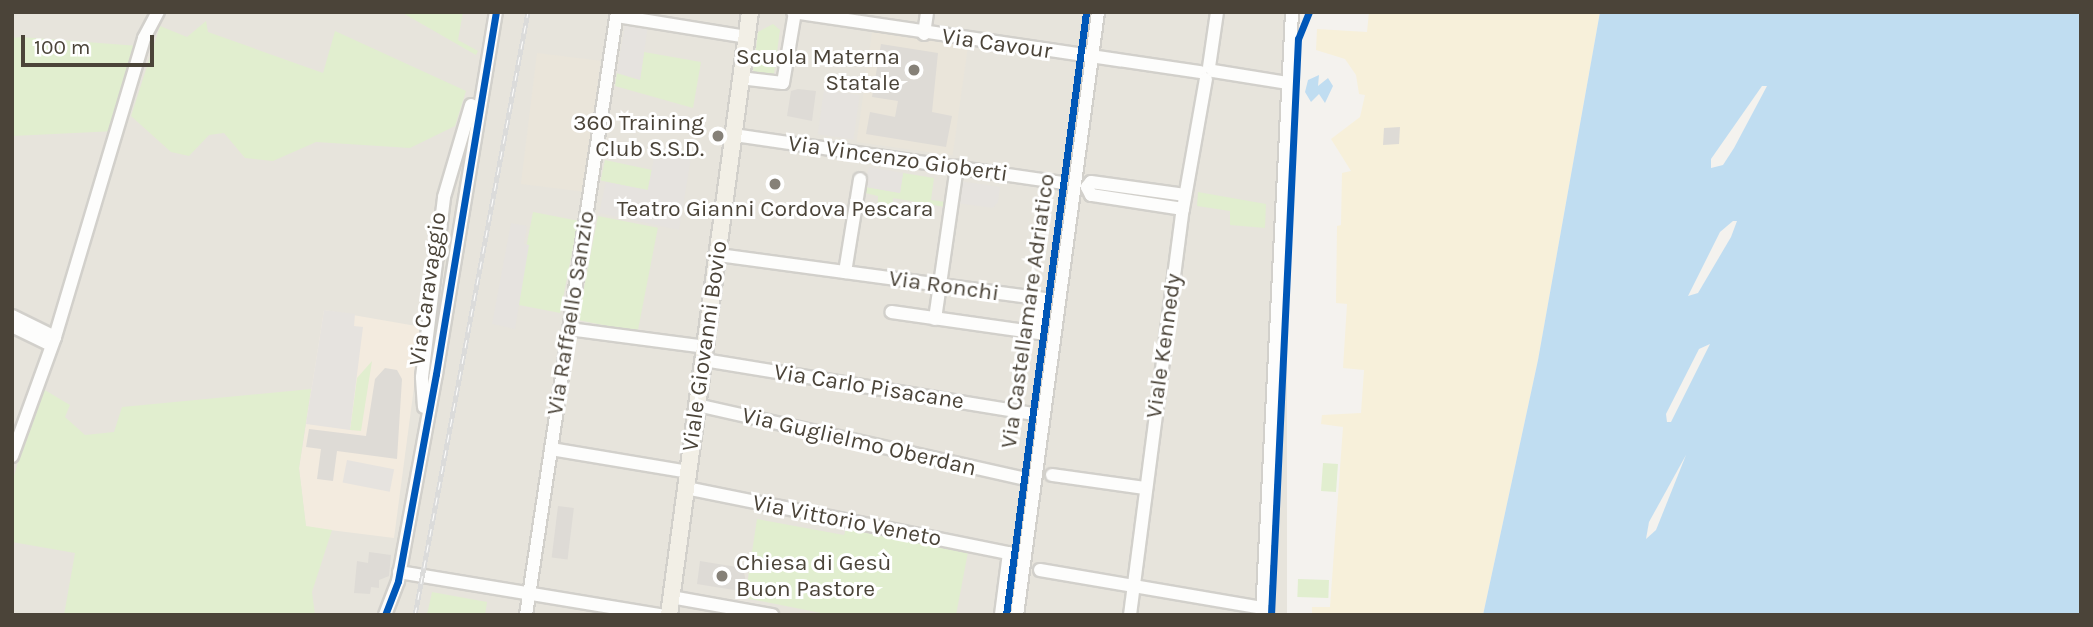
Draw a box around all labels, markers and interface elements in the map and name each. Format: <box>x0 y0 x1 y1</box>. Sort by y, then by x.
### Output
scale bar <box>24 21 158 65</box>
street label: Via Cavour <box>940 23 1054 65</box>
text: 100 m <box>34 35 91 59</box>
place label: Scuola Materna Statale <box>736 43 900 97</box>
marker: Scuola Materna Statale <box>906 62 922 78</box>
place label: 360 Training Club S.S.D. <box>573 109 704 163</box>
marker: 360 Training Club S.S.D. <box>710 128 726 144</box>
street label: Via Vincenzo Gioberti <box>786 130 1010 188</box>
street label: Via Castellamare Adriatico <box>995 172 1061 450</box>
marker: Teatro Gianni Cordova Pescara <box>767 176 783 192</box>
place label: Teatro Gianni Cordova Pescara <box>617 195 933 223</box>
street label: Via Raffaello Sanzio <box>541 209 601 417</box>
street label: Via Caravaggio <box>404 210 452 368</box>
street label: Viale Giovanni Bovio <box>677 239 733 453</box>
street label: Via Ronchi <box>887 265 1001 307</box>
street label: Viale Kennedy <box>1140 272 1188 420</box>
street label: Via Carlo Pisacane <box>772 358 966 416</box>
street label: Via Guglielmo Oberdan <box>739 402 979 482</box>
street label: Via Vittorio Veneto <box>750 489 944 553</box>
place label: Chiesa di Gesù Buon Pastore <box>736 549 891 603</box>
marker: Chiesa di Gesù Buon Pastore <box>714 568 730 584</box>

